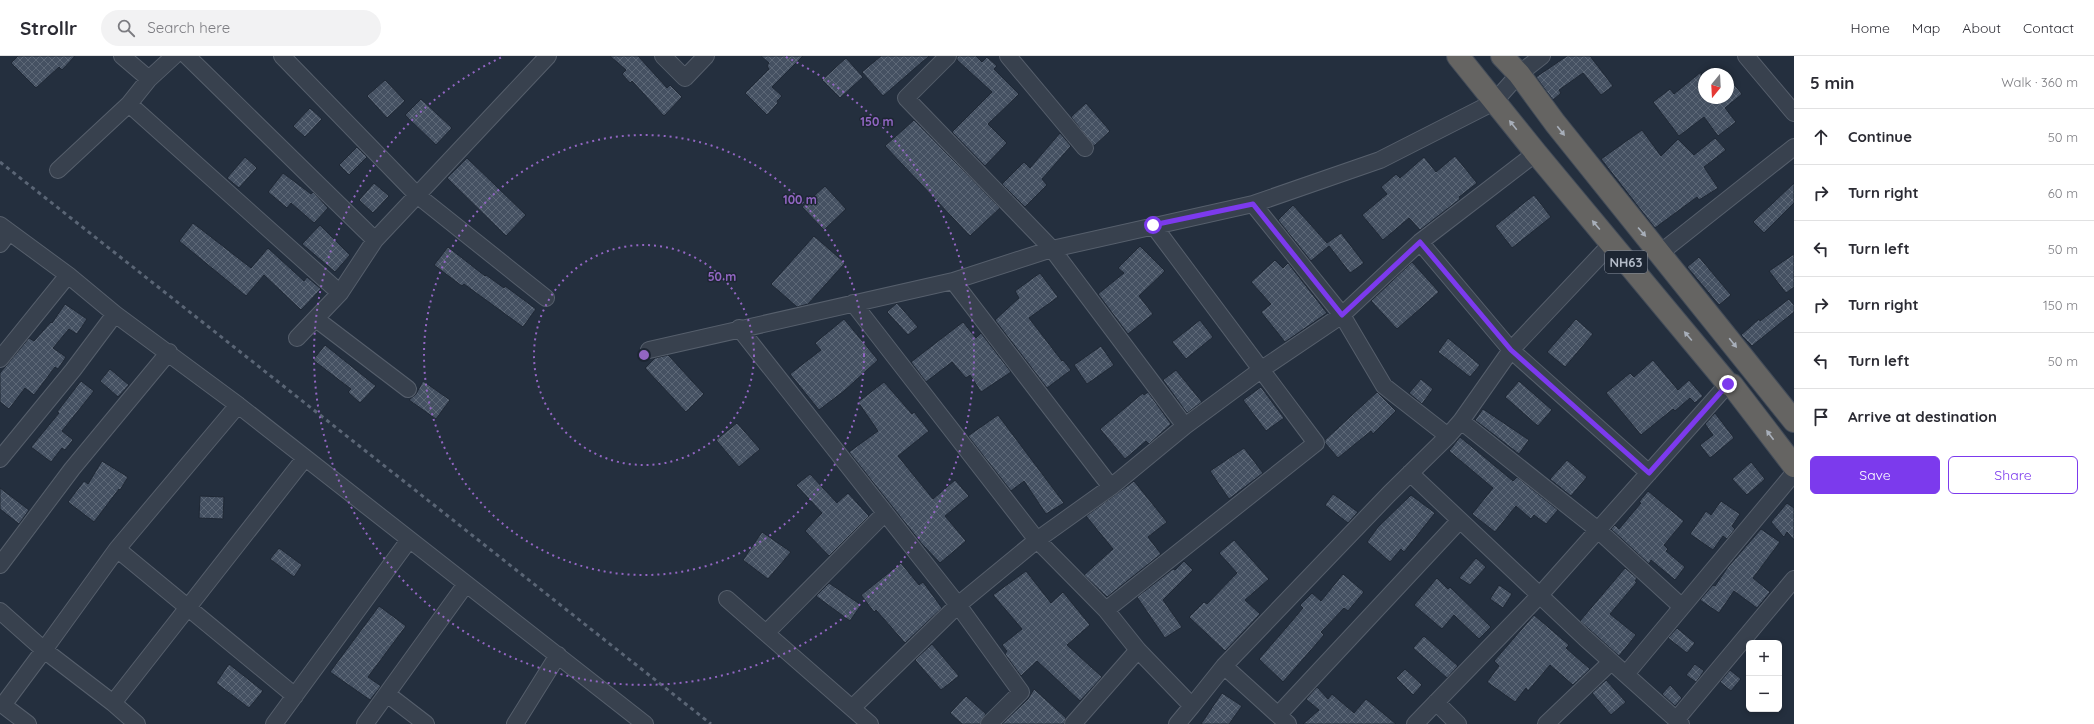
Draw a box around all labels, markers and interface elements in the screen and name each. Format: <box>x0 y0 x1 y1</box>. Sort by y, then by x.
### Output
search box <box>101 10 381 46</box>
text: Strollr <box>20 16 77 40</box>
icon: search <box>115 17 137 39</box>
text: Search here <box>147 18 230 37</box>
text: Home <box>1851 19 1890 37</box>
text: Map <box>1912 19 1940 37</box>
text: About <box>1962 19 2001 37</box>
text: Contact <box>2023 19 2074 37</box>
north arrow <box>1698 68 1734 104</box>
text: 5 min <box>1810 72 1854 93</box>
text: Walk · 360 m <box>2001 74 2078 90</box>
text: 150 m <box>860 114 894 129</box>
one-way arrow <box>1508 120 1517 130</box>
one-way arrow <box>1556 125 1565 136</box>
icon: ahead <box>1810 126 1832 148</box>
text: Continue <box>1848 127 1912 146</box>
text: 50 m <box>2048 129 2078 145</box>
icon: right <box>1810 182 1832 204</box>
text: Turn right <box>1848 183 1919 202</box>
text: 60 m <box>2048 185 2078 201</box>
text: 100 m <box>783 192 817 207</box>
route start <box>1144 216 1162 234</box>
one-way arrow <box>1591 220 1600 231</box>
one-way arrow <box>1637 227 1647 237</box>
icon: left <box>1810 238 1832 260</box>
text: Turn left <box>1848 239 1910 258</box>
text: 50 m <box>2048 241 2078 257</box>
road number: NH63 <box>1605 251 1647 273</box>
text: 50 m <box>708 269 736 284</box>
icon: right <box>1810 294 1832 316</box>
text: Turn right <box>1848 295 1919 314</box>
text: 150 m <box>2043 297 2078 313</box>
one-way arrow <box>1683 330 1692 341</box>
one-way arrow <box>1729 338 1738 349</box>
centre of rings <box>637 348 651 362</box>
icon: left <box>1810 350 1832 372</box>
text: Turn left <box>1848 351 1910 370</box>
text: 50 m <box>2048 353 2078 369</box>
route end <box>1719 375 1737 393</box>
icon: arrive <box>1810 406 1832 428</box>
text: Arrive at destination <box>1848 407 1997 426</box>
one-way arrow <box>1767 430 1775 440</box>
button: Save <box>1810 456 1940 494</box>
button: Share <box>1948 456 2078 494</box>
map controls <box>1746 640 1782 712</box>
button: + <box>1746 640 1782 676</box>
button: − <box>1746 676 1782 712</box>

